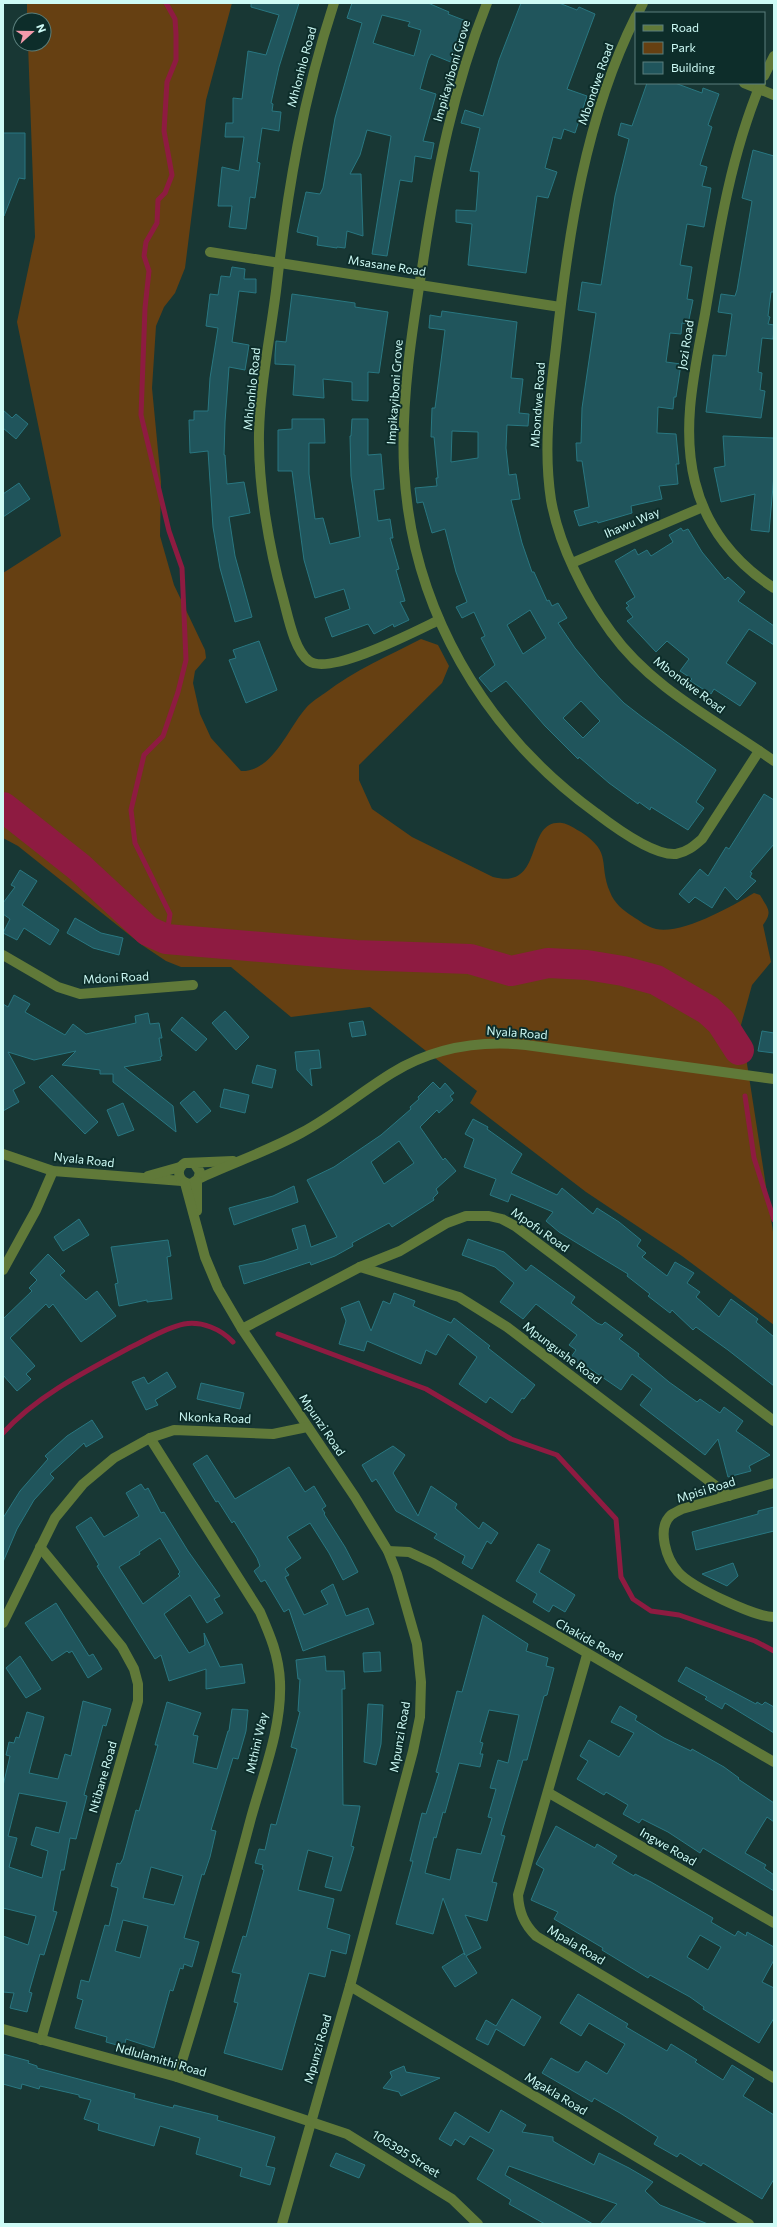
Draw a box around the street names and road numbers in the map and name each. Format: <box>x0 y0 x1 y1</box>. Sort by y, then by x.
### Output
street label: Impikayiboni Grove <box>430 18 472 123</box>
street label: Mhlonhlo Road <box>284 25 319 109</box>
street label: Mbondwe Road <box>575 41 616 126</box>
street label: Msasane Road <box>347 252 427 278</box>
street label: Jozi Road <box>674 319 697 371</box>
street label: Impikayiboni Grove <box>383 339 405 445</box>
street label: Mhlonhlo Road <box>240 347 262 431</box>
street label: Mbondwe Road <box>527 362 547 448</box>
street label: Ihawu Way <box>602 504 661 540</box>
street label: Mbondwe Road <box>651 653 728 716</box>
street label: Mdoni Road <box>83 968 149 986</box>
street label: Nyala Road <box>486 1023 548 1041</box>
street label: Nyala Road <box>53 1149 115 1169</box>
street label: Mpofu Road <box>509 1204 572 1254</box>
street label: Mpungushe Road <box>521 1318 605 1386</box>
street label: Mpunzi Road <box>297 1391 349 1458</box>
street label: Nkonka Road <box>179 1409 252 1425</box>
street label: Mpisi Road <box>675 1473 737 1505</box>
street label: Chakide Road <box>553 1615 626 1663</box>
street label: Mpunzi Road <box>386 1700 412 1773</box>
street label: Mthini Way <box>242 1711 270 1775</box>
street label: Ntibane Road <box>85 1739 119 1814</box>
street label: Ingwe Road <box>638 1824 699 1868</box>
street label: Mpala Road <box>545 1922 608 1967</box>
street label: Mpunzi Road <box>300 2012 334 2085</box>
street label: Ndlulamithi Road <box>114 2039 208 2079</box>
street label: Mgakla Road <box>523 2069 590 2117</box>
street label: 106395 Street <box>370 2127 443 2180</box>

